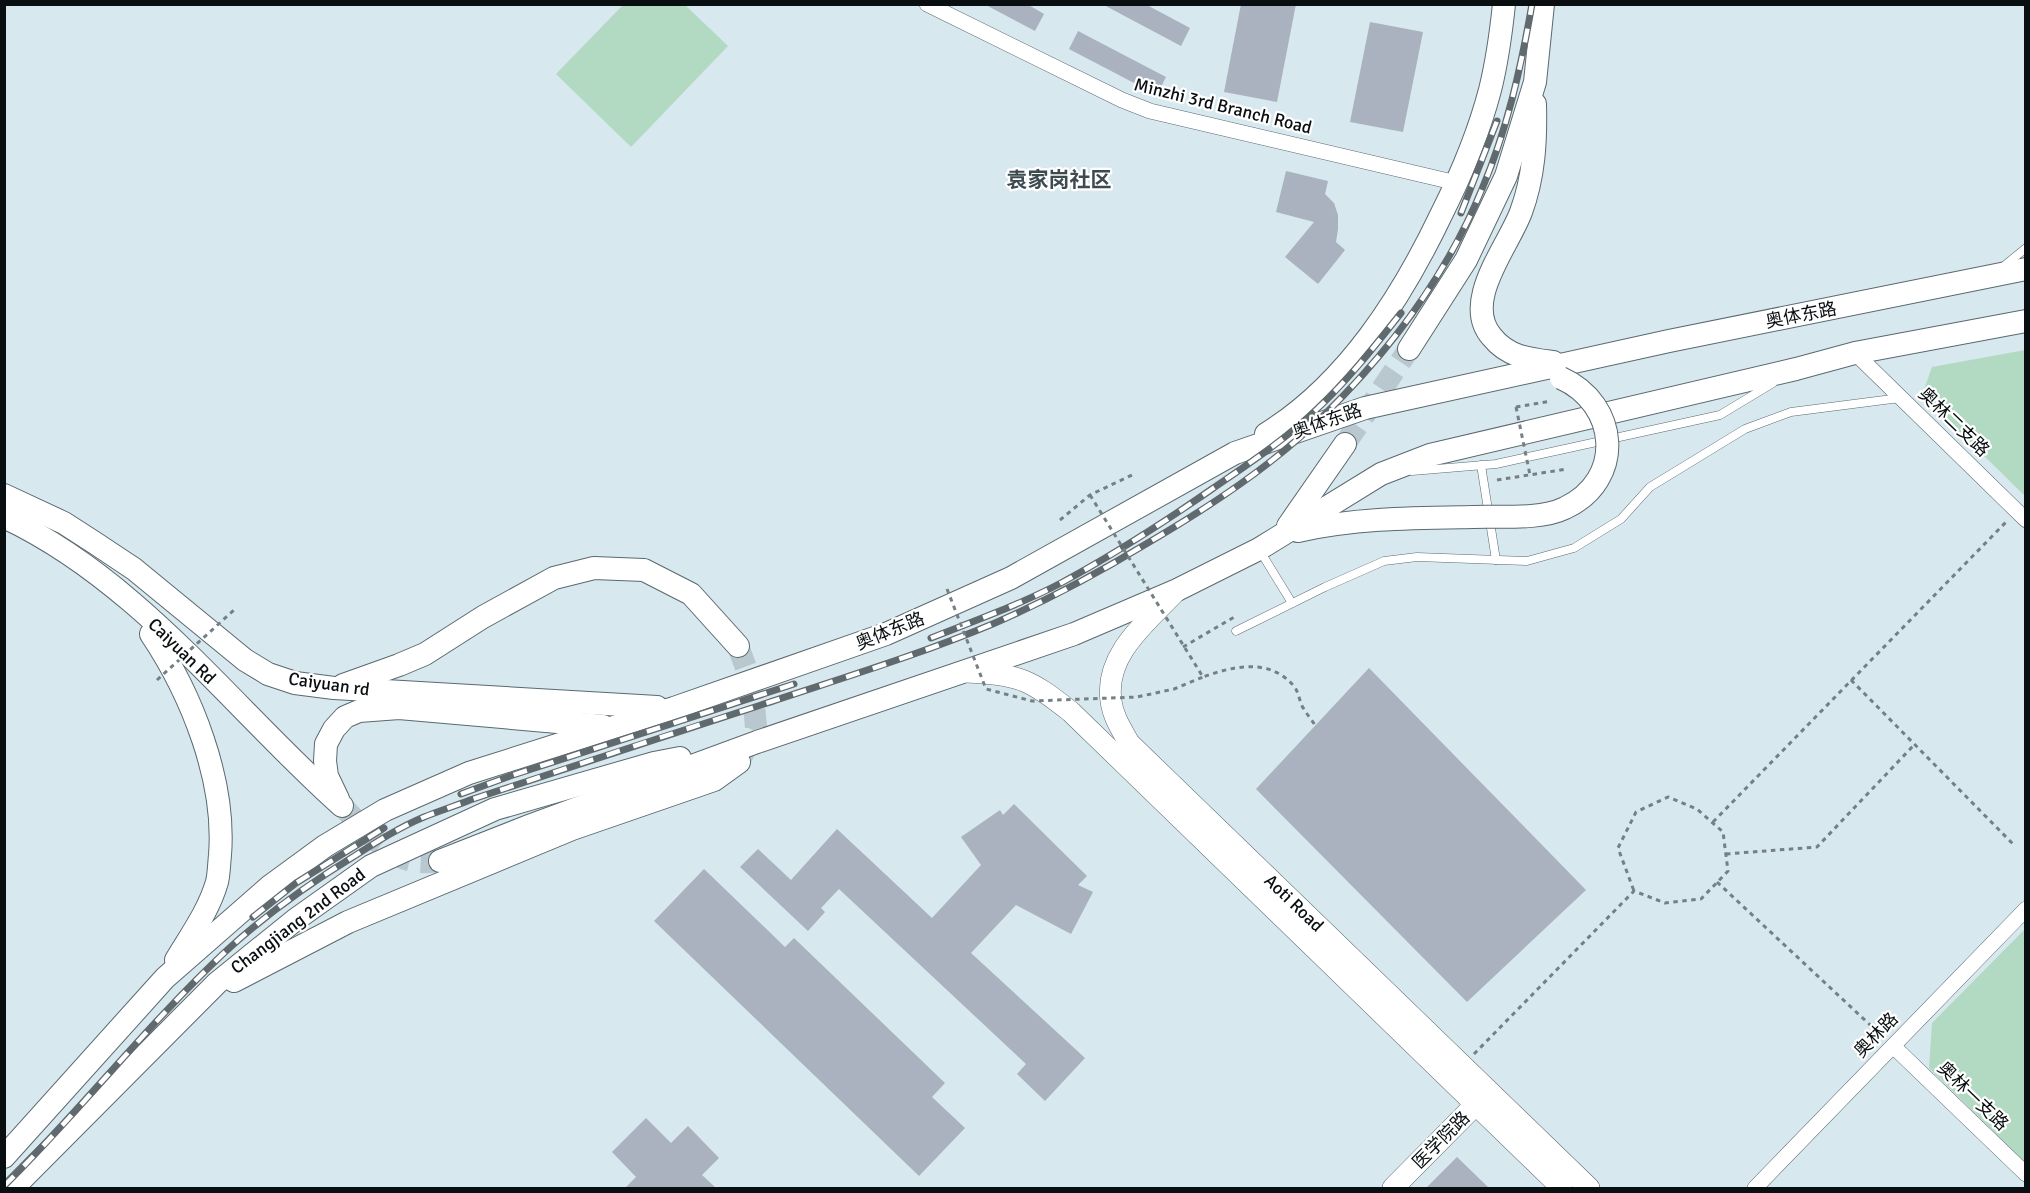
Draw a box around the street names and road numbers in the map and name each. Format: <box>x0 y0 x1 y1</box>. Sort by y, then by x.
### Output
street label: Minzhi 3rd Branch Road <box>1132 73 1314 139</box>
street label: 奥体东路 <box>1764 297 1838 333</box>
street label: 奥林二支路 <box>1914 383 1994 461</box>
street label: 奥体东路 <box>1289 399 1365 443</box>
street label: 奥体东路 <box>853 607 927 655</box>
street label: Caiyuan Rd <box>143 613 221 689</box>
street label: Caiyuan rd <box>287 667 371 701</box>
street label: Changjiang 2nd Road <box>226 863 370 979</box>
street label: Aoti Road <box>1260 869 1328 937</box>
street label: 奥林路 <box>1849 1008 1903 1062</box>
street label: 奥林一支路 <box>1933 1057 2013 1135</box>
street label: 医学院路 <box>1408 1107 1474 1173</box>

